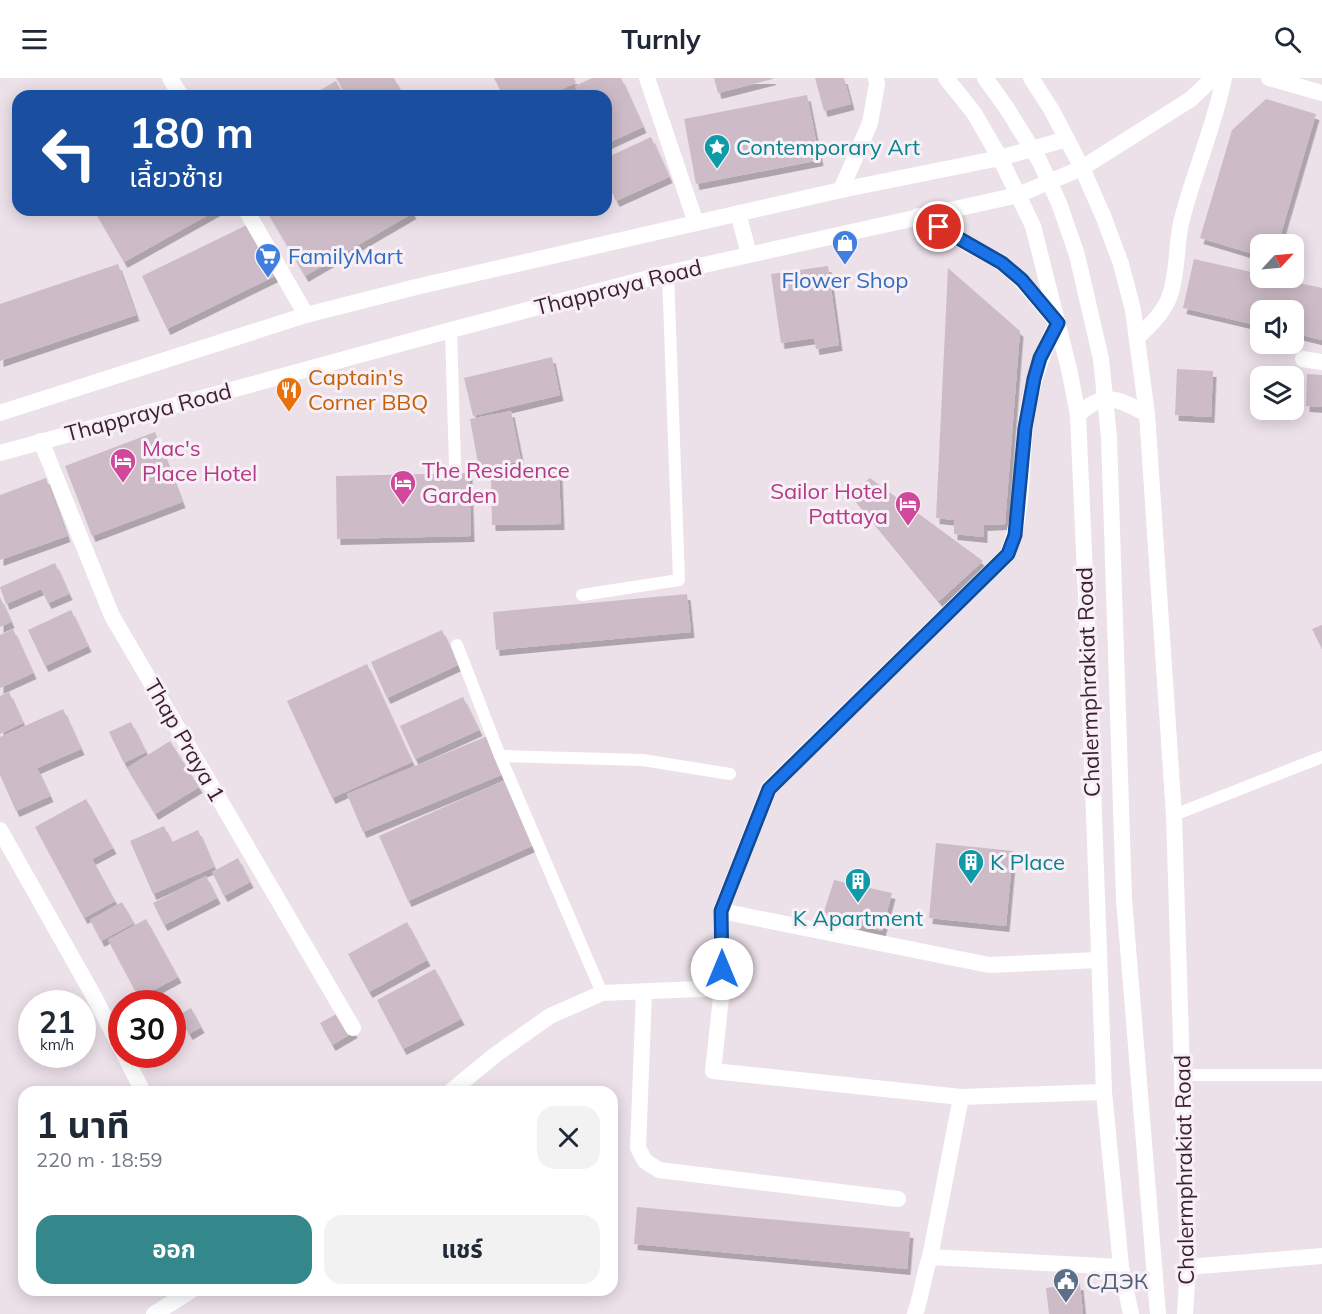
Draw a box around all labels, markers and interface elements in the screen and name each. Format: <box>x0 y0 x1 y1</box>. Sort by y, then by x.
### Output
text: Turnly <box>621 22 701 56</box>
icon: menu <box>18 23 51 56</box>
icon: search <box>1271 23 1304 56</box>
text: 180 m <box>129 106 254 159</box>
icon: left <box>30 114 108 192</box>
place icon: Contemporary Art <box>702 132 732 170</box>
place label: Contemporary Art <box>736 133 920 161</box>
text: เลี้ยวซ้าย <box>129 160 223 194</box>
pin <box>913 201 964 252</box>
icon: arrive <box>922 210 955 243</box>
shop icon: Flower Shop <box>830 228 860 266</box>
north arrow <box>1250 234 1304 288</box>
map controls <box>1250 234 1304 420</box>
supermarket icon: FamilyMart <box>253 241 283 279</box>
place label: FamilyMart <box>288 242 403 270</box>
street label: Thappraya Road <box>532 253 704 321</box>
place label: Flower Shop <box>781 266 909 294</box>
button: sound <box>1250 300 1304 354</box>
place label: Captain's Corner BBQ <box>308 363 428 416</box>
button: layers <box>1250 366 1304 420</box>
restaurant icon: Captain's Corner BBQ <box>274 375 304 413</box>
street label: Thappraya Road <box>62 376 234 448</box>
place label: Mac's Place Hotel <box>142 434 257 487</box>
hotel icon: Mac's Place Hotel <box>108 446 138 484</box>
place label: The Residence Garden <box>422 456 570 509</box>
hotel icon: The Residence Garden <box>388 468 418 506</box>
place label: Sailor Hotel Pattaya <box>770 477 888 530</box>
hotel icon: Sailor Hotel Pattaya <box>893 489 923 527</box>
street label: Chalermphrakiat Road <box>1070 567 1106 797</box>
street label: Thap Praya 1 <box>139 674 231 806</box>
building icon: K Place <box>956 847 986 885</box>
place label: K Place <box>990 848 1065 876</box>
building icon: K Apartment <box>843 866 873 904</box>
place label: K Apartment <box>793 904 924 932</box>
position arrow <box>690 937 754 1001</box>
speed limit sign: 30 <box>108 990 186 1068</box>
text: 21 <box>39 1003 75 1041</box>
text: km/h <box>40 1035 74 1054</box>
street label: Chalermphrakiat Road <box>1168 1055 1200 1285</box>
text: 1 นาที <box>36 1102 130 1147</box>
button: close <box>537 1106 600 1169</box>
text: 220 m · 18:59 <box>36 1147 162 1172</box>
button: ออก <box>36 1215 312 1284</box>
button: แชร์ <box>324 1215 600 1284</box>
public building icon: СДЭК <box>1051 1266 1081 1304</box>
place label: СДЭК <box>1086 1267 1149 1295</box>

